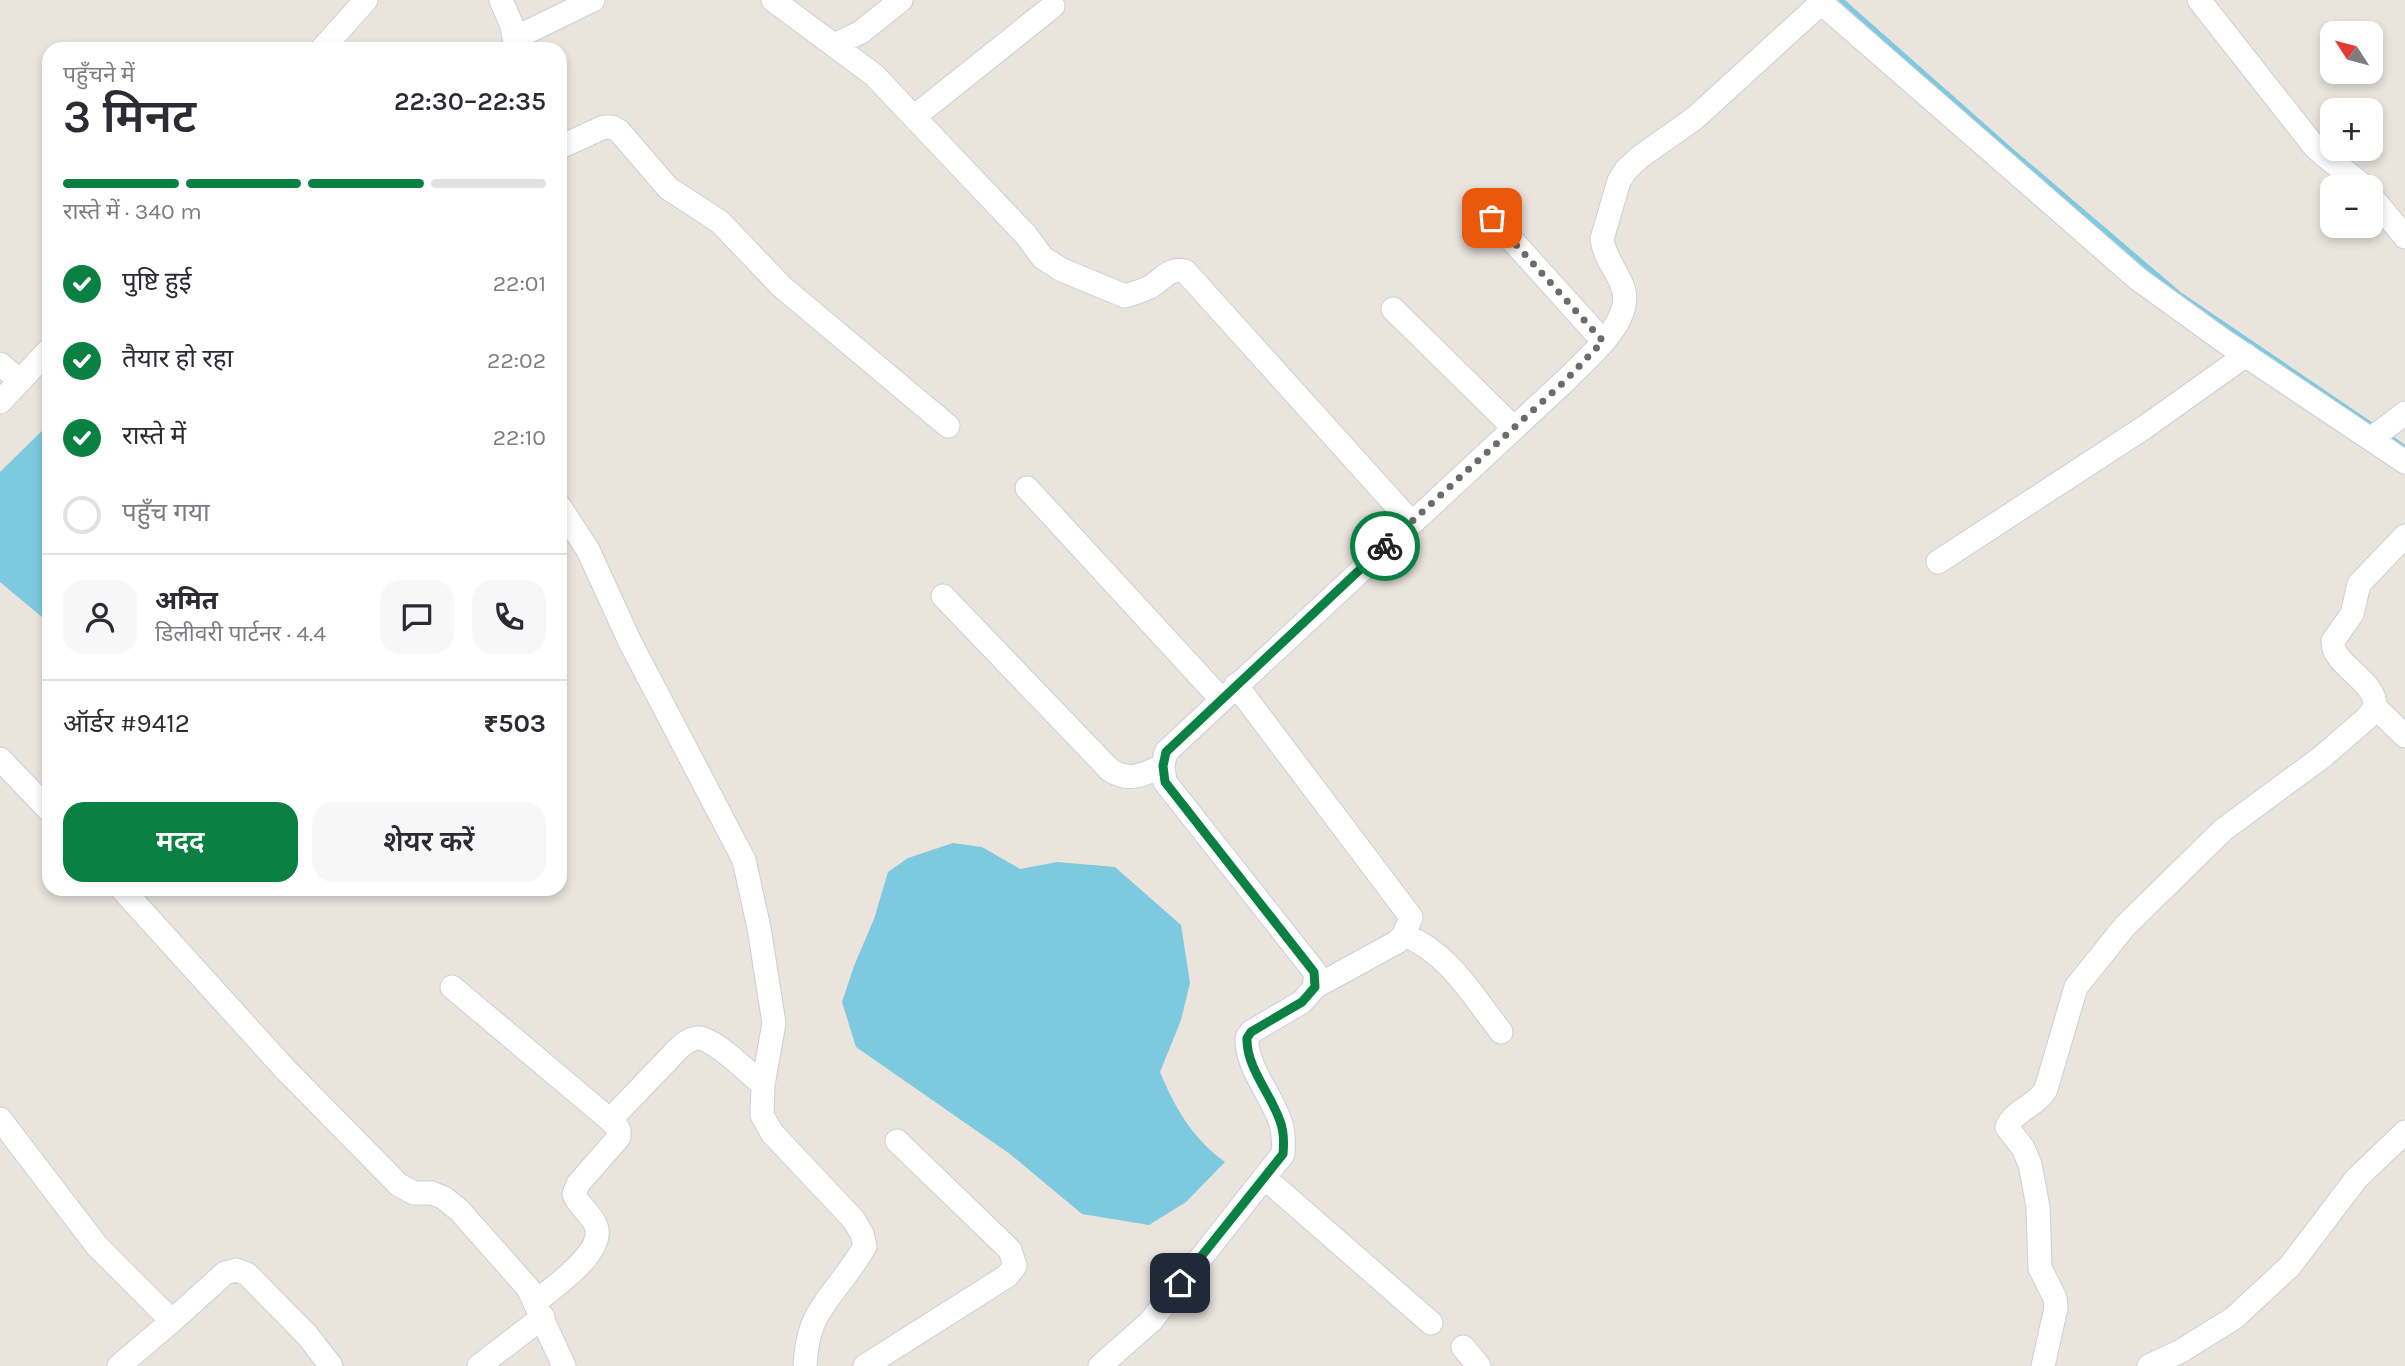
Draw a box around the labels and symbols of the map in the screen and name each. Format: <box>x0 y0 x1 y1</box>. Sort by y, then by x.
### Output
north arrow <box>2320 21 2384 84</box>
pin <box>1462 188 1522 248</box>
courier <box>1350 511 1420 581</box>
pin <box>1150 1253 1210 1313</box>

